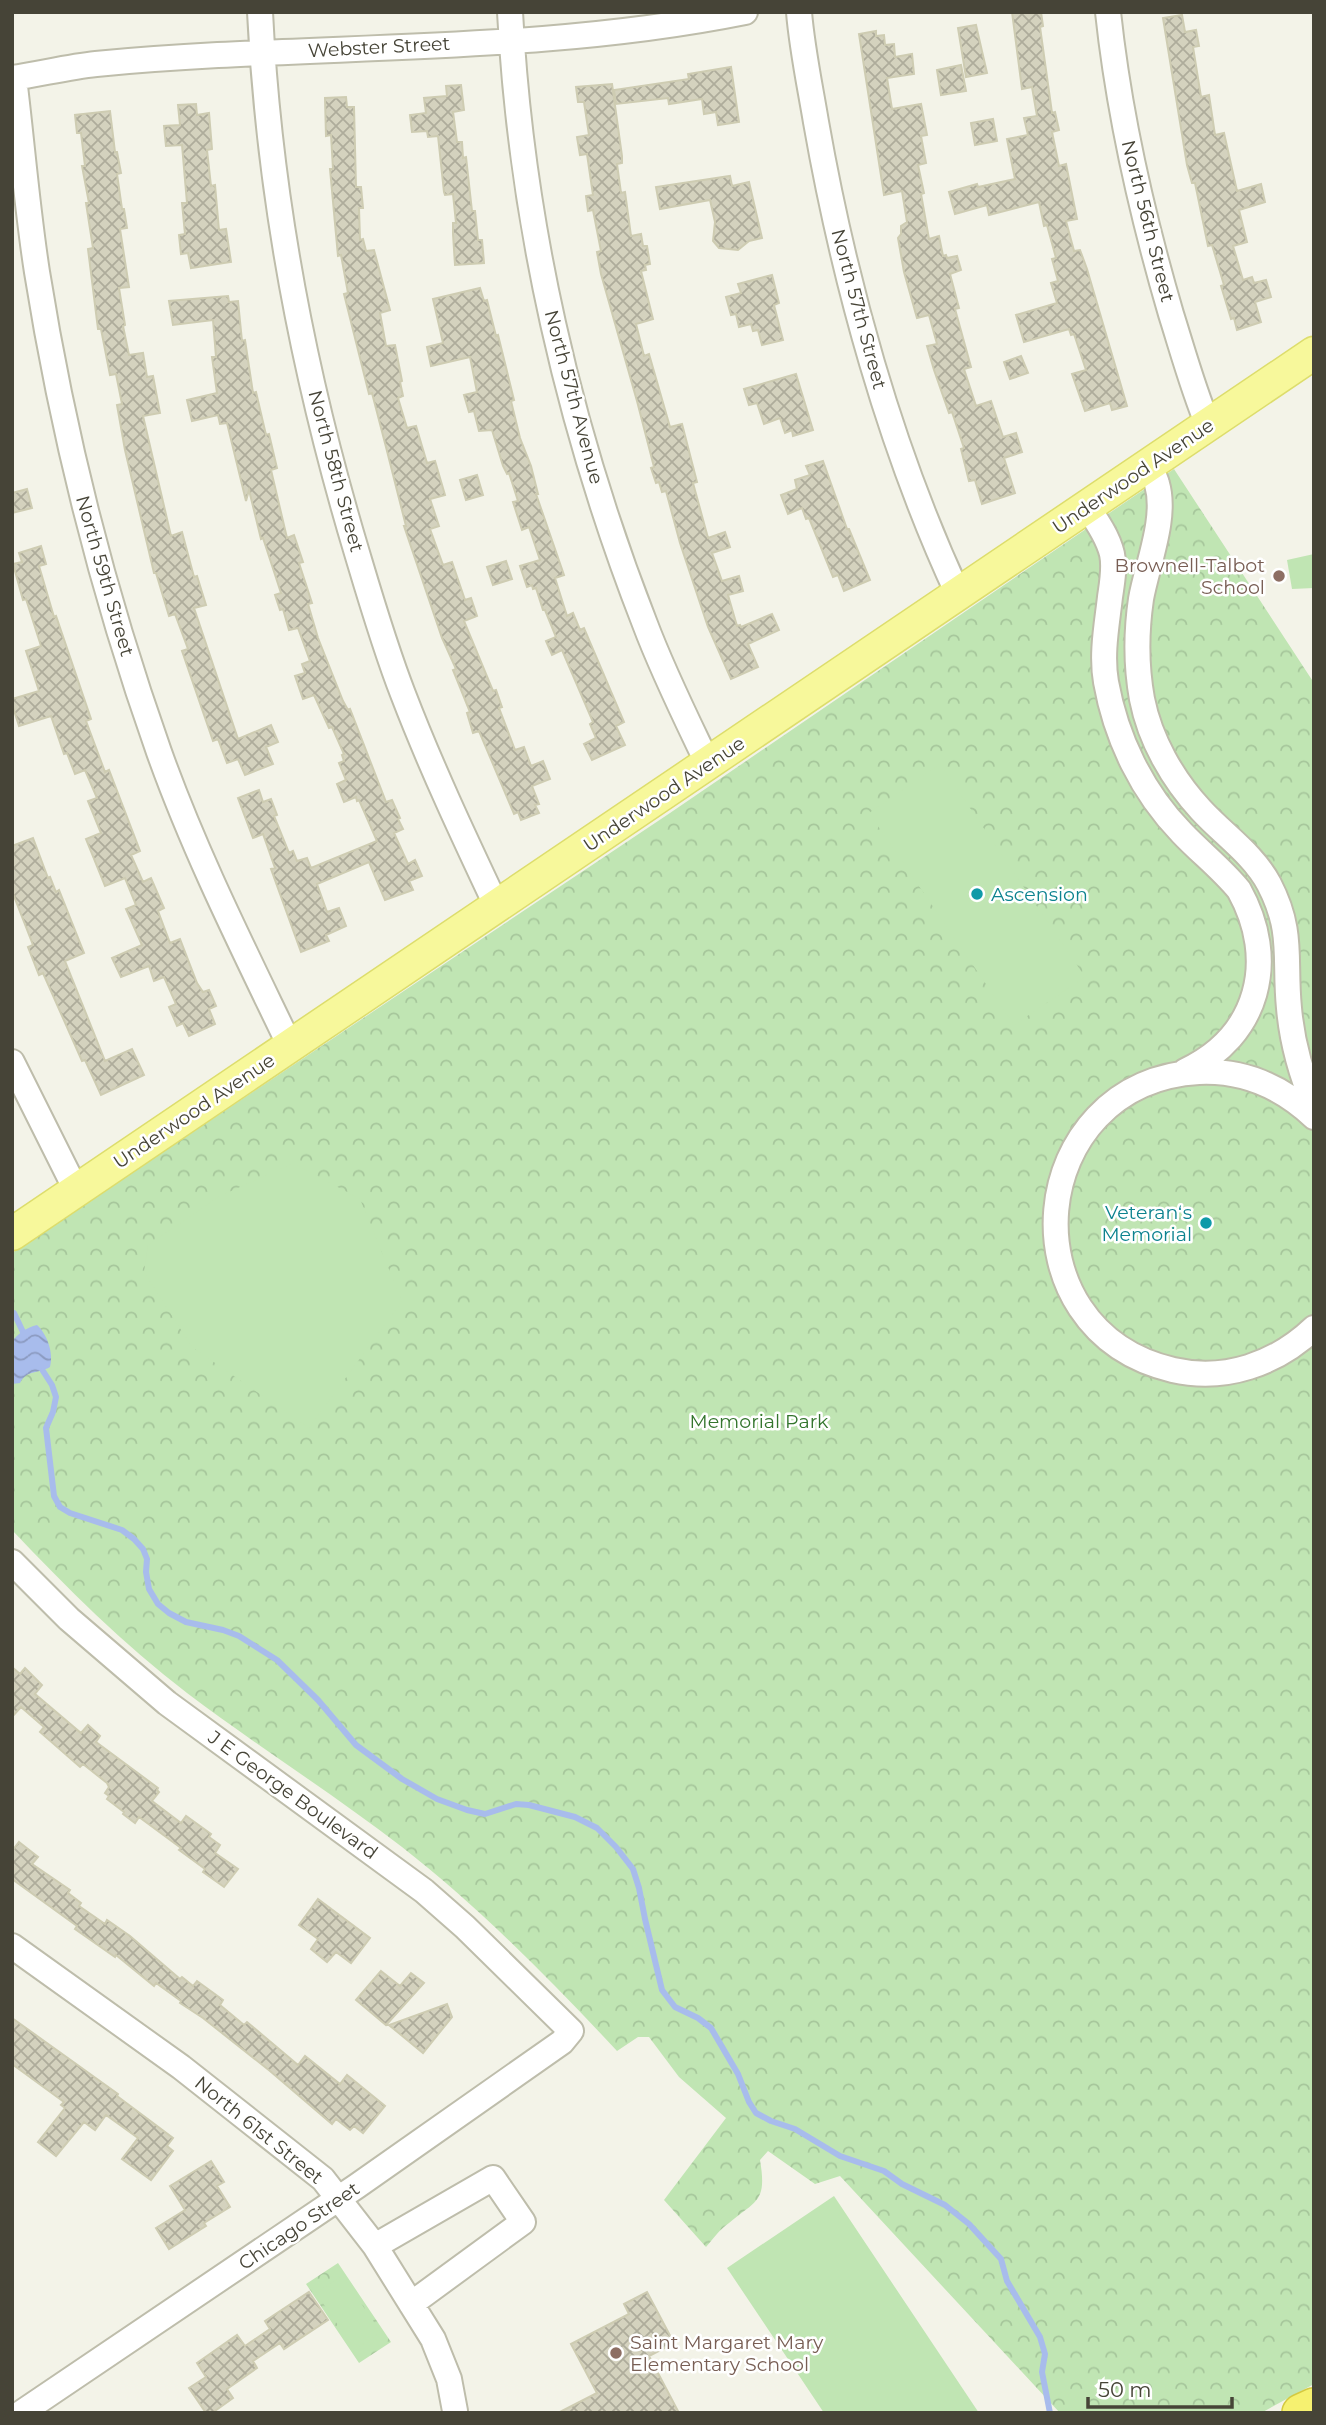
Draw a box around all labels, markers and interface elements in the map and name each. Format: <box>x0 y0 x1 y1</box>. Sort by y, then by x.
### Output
street label: Webster Street <box>307 32 451 62</box>
street label: North 56th Street <box>1117 138 1179 305</box>
street label: North 57th Street <box>827 226 892 392</box>
street label: North 57th Avenue <box>540 307 608 487</box>
street label: North 58th Street <box>303 388 369 555</box>
street label: Underwood Avenue <box>1048 413 1218 539</box>
street label: North 59th Street <box>71 493 139 659</box>
place label: Brownell-Talbot School <box>1115 554 1265 599</box>
marker: Brownell-Talbot School <box>1271 568 1287 584</box>
street label: Underwood Avenue <box>579 731 749 857</box>
place label: Ascension <box>991 883 1088 906</box>
marker: Ascension <box>969 886 985 902</box>
street label: Underwood Avenue <box>109 1048 279 1174</box>
place label: Veteranʻs Memorial <box>1101 1201 1192 1246</box>
marker: Veteranʻs Memorial <box>1198 1215 1214 1231</box>
park label: Memorial Park <box>690 1410 829 1433</box>
street label: J E George Boulevard <box>203 1725 382 1864</box>
street label: North 61st Street <box>190 2071 328 2189</box>
street label: Chicago Street <box>234 2177 364 2275</box>
place label: Saint Margaret Mary Elementary School <box>630 2331 824 2376</box>
marker: Saint Margaret Mary Elementary School <box>608 2345 624 2361</box>
scale bar <box>1088 2366 1232 2410</box>
text: 50 m <box>1098 2377 1152 2402</box>

